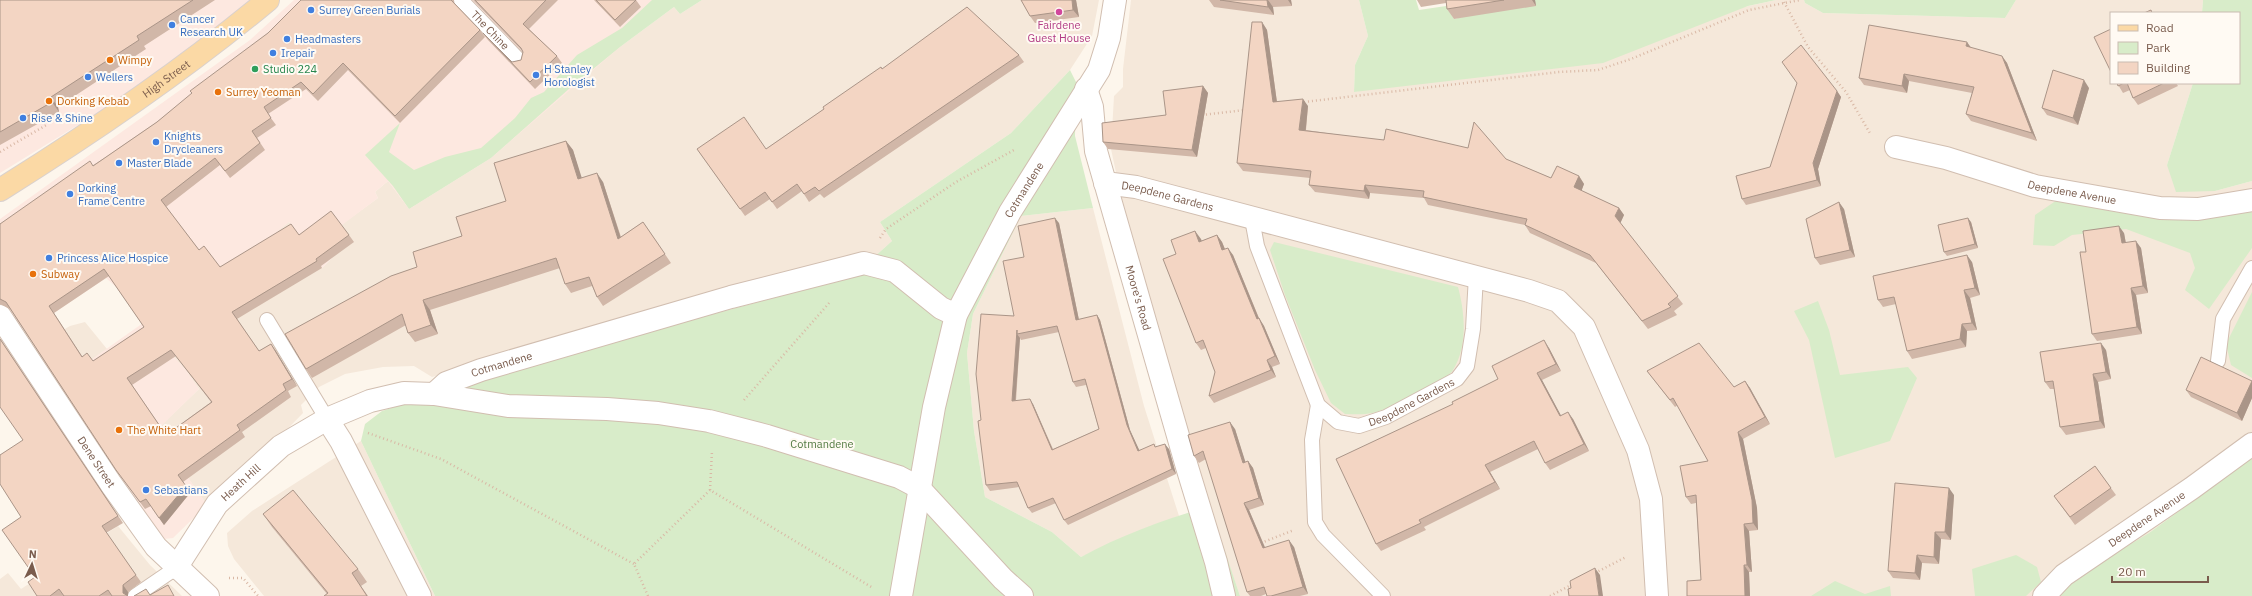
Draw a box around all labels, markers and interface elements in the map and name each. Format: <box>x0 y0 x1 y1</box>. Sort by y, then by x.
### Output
place label: Surrey Green Burials <box>319 3 421 17</box>
marker: Surrey Green Burials <box>306 5 316 15</box>
marker: Fairdene Guest House <box>1054 7 1064 17</box>
street label: The Chine <box>468 8 512 53</box>
place label: Cancer Research UK <box>180 12 243 39</box>
legend <box>2110 12 2240 84</box>
place label: Fairdene Guest House <box>1027 18 1091 45</box>
marker: Cancer Research UK <box>167 20 177 30</box>
text: Road <box>2146 20 2174 35</box>
place label: Headmasters <box>295 32 361 46</box>
marker: Headmasters <box>282 34 292 44</box>
text: Park <box>2146 40 2171 55</box>
place label: Irepair <box>281 46 314 60</box>
marker: Irepair <box>268 48 278 58</box>
place label: Wimpy <box>118 53 152 67</box>
marker: Wimpy <box>105 55 115 65</box>
street label: High Street <box>140 57 193 101</box>
text: Building <box>2146 60 2191 75</box>
place label: Studio 224 <box>263 62 318 76</box>
place label: H Stanley Horologist <box>544 62 595 89</box>
marker: Studio 224 <box>250 64 260 74</box>
place label: Wellers <box>96 70 133 84</box>
marker: H Stanley Horologist <box>531 70 541 80</box>
marker: Wellers <box>83 72 93 82</box>
place label: Surrey Yeoman <box>226 85 301 99</box>
marker: Surrey Yeoman <box>213 87 223 97</box>
place label: Dorking Kebab <box>57 94 129 108</box>
marker: Dorking Kebab <box>44 96 54 106</box>
place label: Rise & Shine <box>31 111 93 125</box>
marker: Rise & Shine <box>18 113 28 123</box>
place label: Knights Drycleaners <box>164 129 223 156</box>
marker: Knights Drycleaners <box>151 137 161 147</box>
place label: Master Blade <box>127 156 192 170</box>
marker: Master Blade <box>114 158 124 168</box>
street label: Cotmandene <box>1001 159 1047 220</box>
street label: Deepdene Avenue <box>2026 177 2117 207</box>
street label: Deepdene Gardens <box>1121 178 1215 214</box>
place label: Dorking Frame Centre <box>78 181 145 208</box>
marker: Dorking Frame Centre <box>65 189 75 199</box>
place label: Princess Alice Hospice <box>57 251 168 265</box>
marker: Princess Alice Hospice <box>44 253 54 263</box>
street label: Moore's Road <box>1122 264 1154 332</box>
place label: Subway <box>41 267 80 281</box>
marker: Subway <box>28 269 38 279</box>
street label: Cotmandene <box>469 348 534 380</box>
street label: Deepdene Gardens <box>1366 375 1457 429</box>
place label: The White Hart <box>127 423 201 437</box>
marker: The White Hart <box>114 425 124 435</box>
street label: Dene Street <box>74 434 118 491</box>
park label: Cotmandene <box>790 437 854 451</box>
street label: Heath Hill <box>218 461 264 504</box>
place label: Sebastians <box>154 483 208 497</box>
marker: Sebastians <box>141 485 151 495</box>
street label: Deepdene Avenue <box>2106 488 2188 550</box>
north arrow <box>12 544 52 584</box>
text: N <box>28 547 37 561</box>
scale bar <box>2112 558 2208 584</box>
text: 20 m <box>2118 564 2146 579</box>

